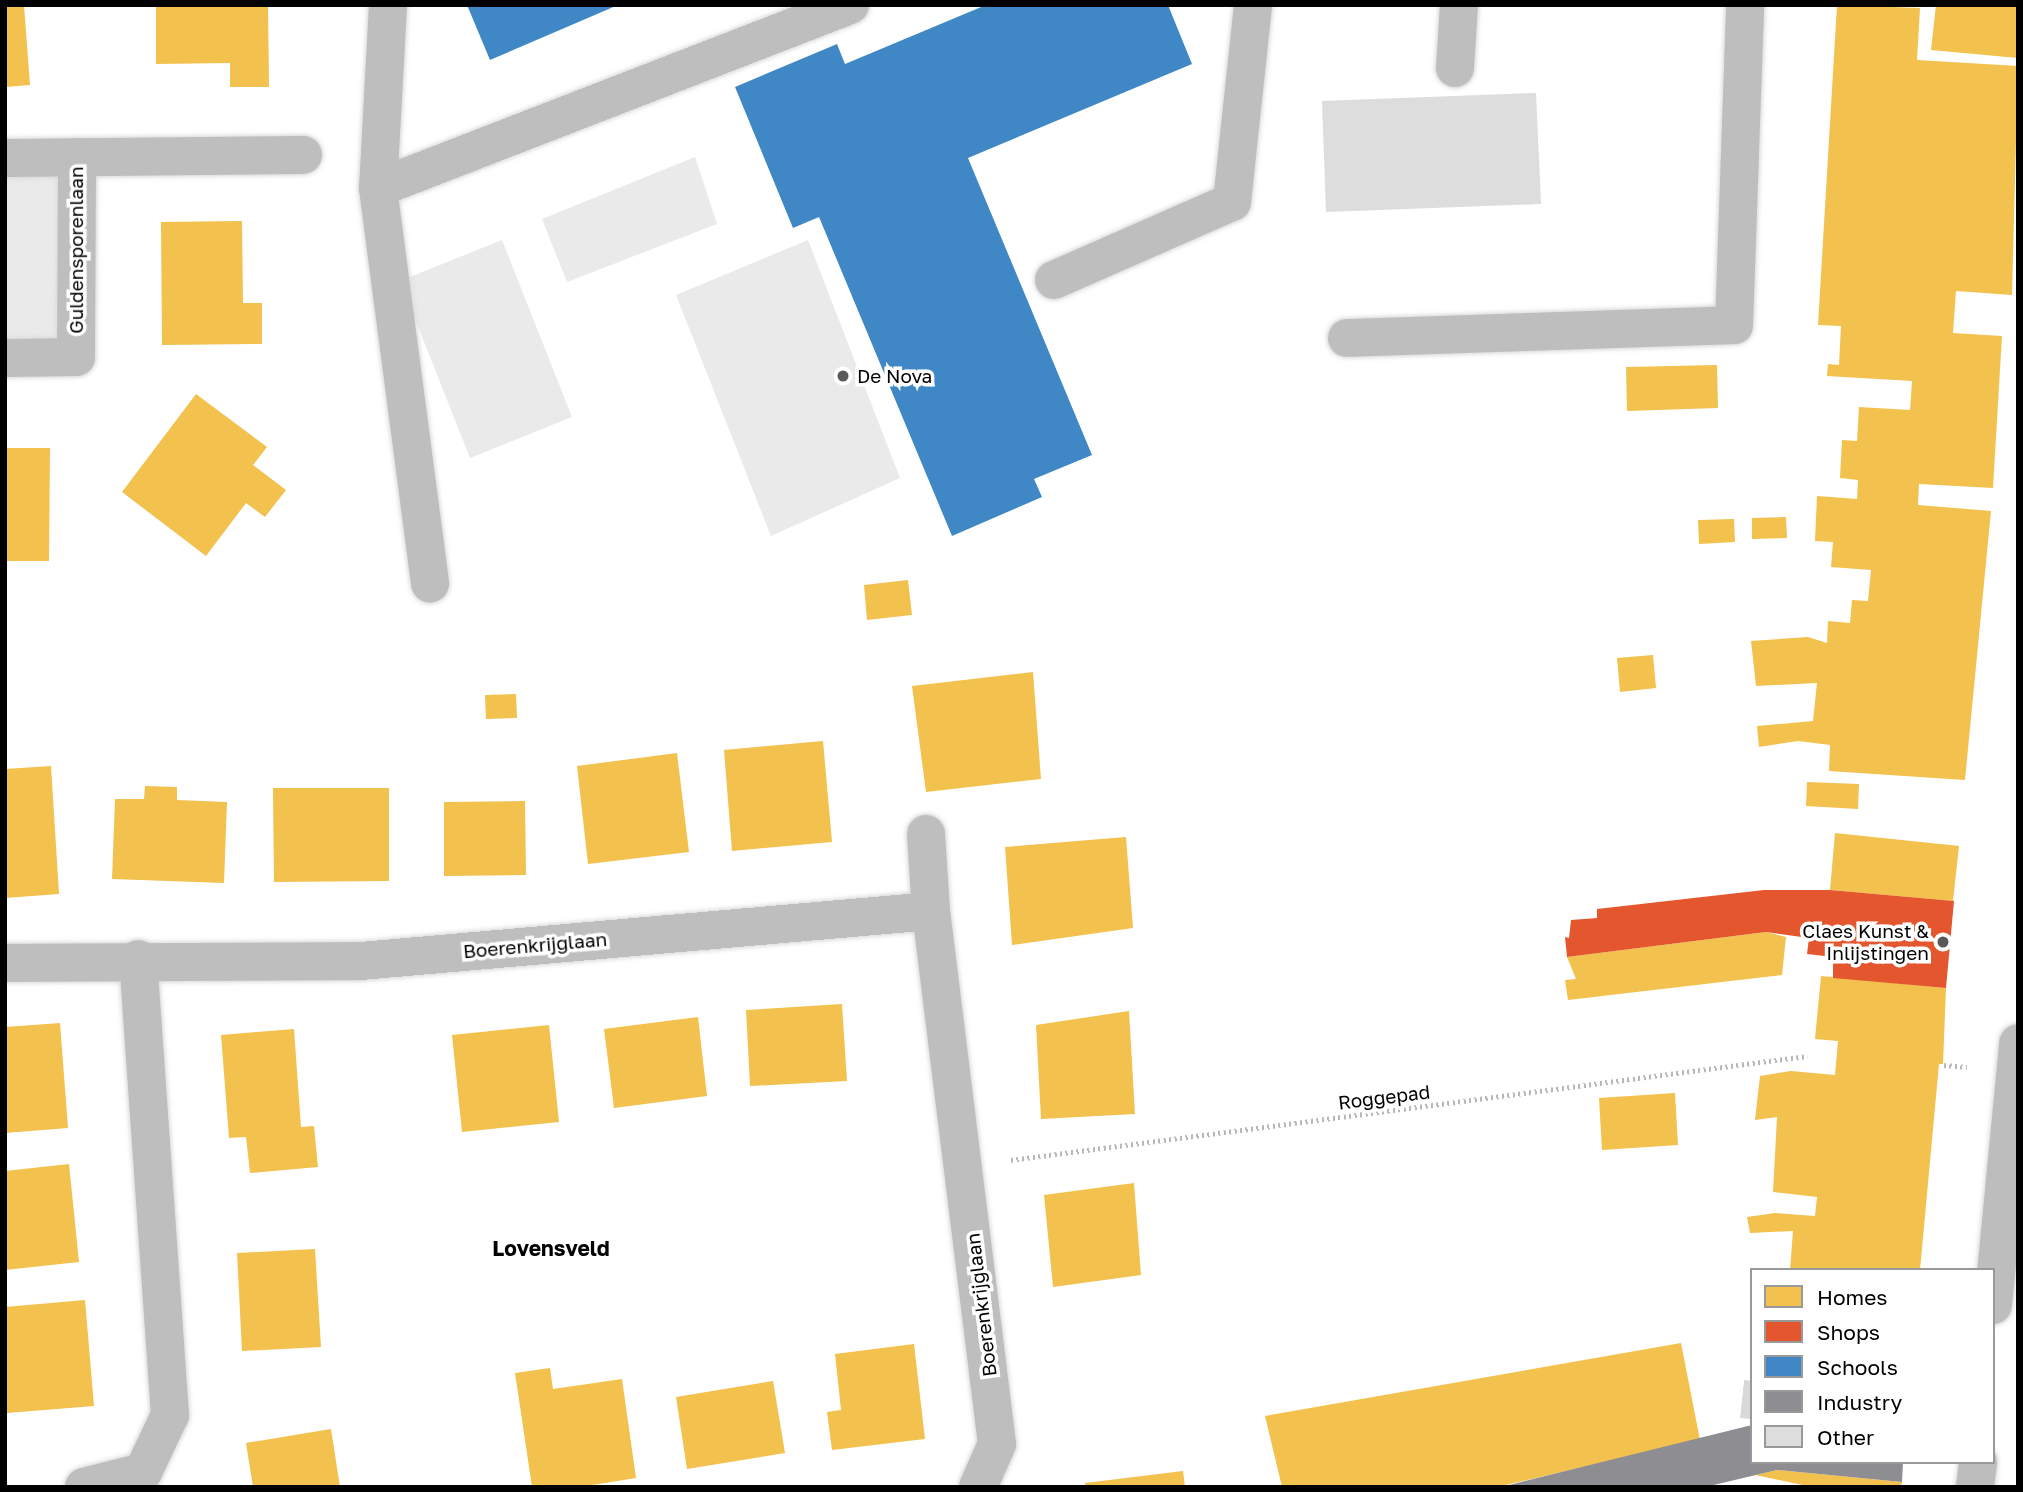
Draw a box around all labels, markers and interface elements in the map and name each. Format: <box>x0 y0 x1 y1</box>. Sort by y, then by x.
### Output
street label: Guldensporenlaan <box>65 166 87 334</box>
place label: De Nova <box>857 365 932 387</box>
marker: De Nova <box>835 368 851 384</box>
place label: Claes Kunst & Inlijstingen <box>1802 920 1929 964</box>
street label: Boerenkrijglaan <box>462 927 608 963</box>
marker: Claes Kunst & Inlijstingen <box>1935 934 1951 950</box>
street label: Roggepad <box>1337 1080 1431 1114</box>
street label: Boerenkrijglaan <box>961 1232 1001 1378</box>
district label: Lovensveld <box>492 1235 610 1261</box>
legend <box>1750 1268 1995 1464</box>
text: Homes <box>1817 1284 1887 1310</box>
text: Shops <box>1817 1319 1880 1345</box>
text: Schools <box>1817 1354 1898 1380</box>
text: Industry <box>1817 1389 1902 1415</box>
text: Other <box>1817 1424 1874 1450</box>

